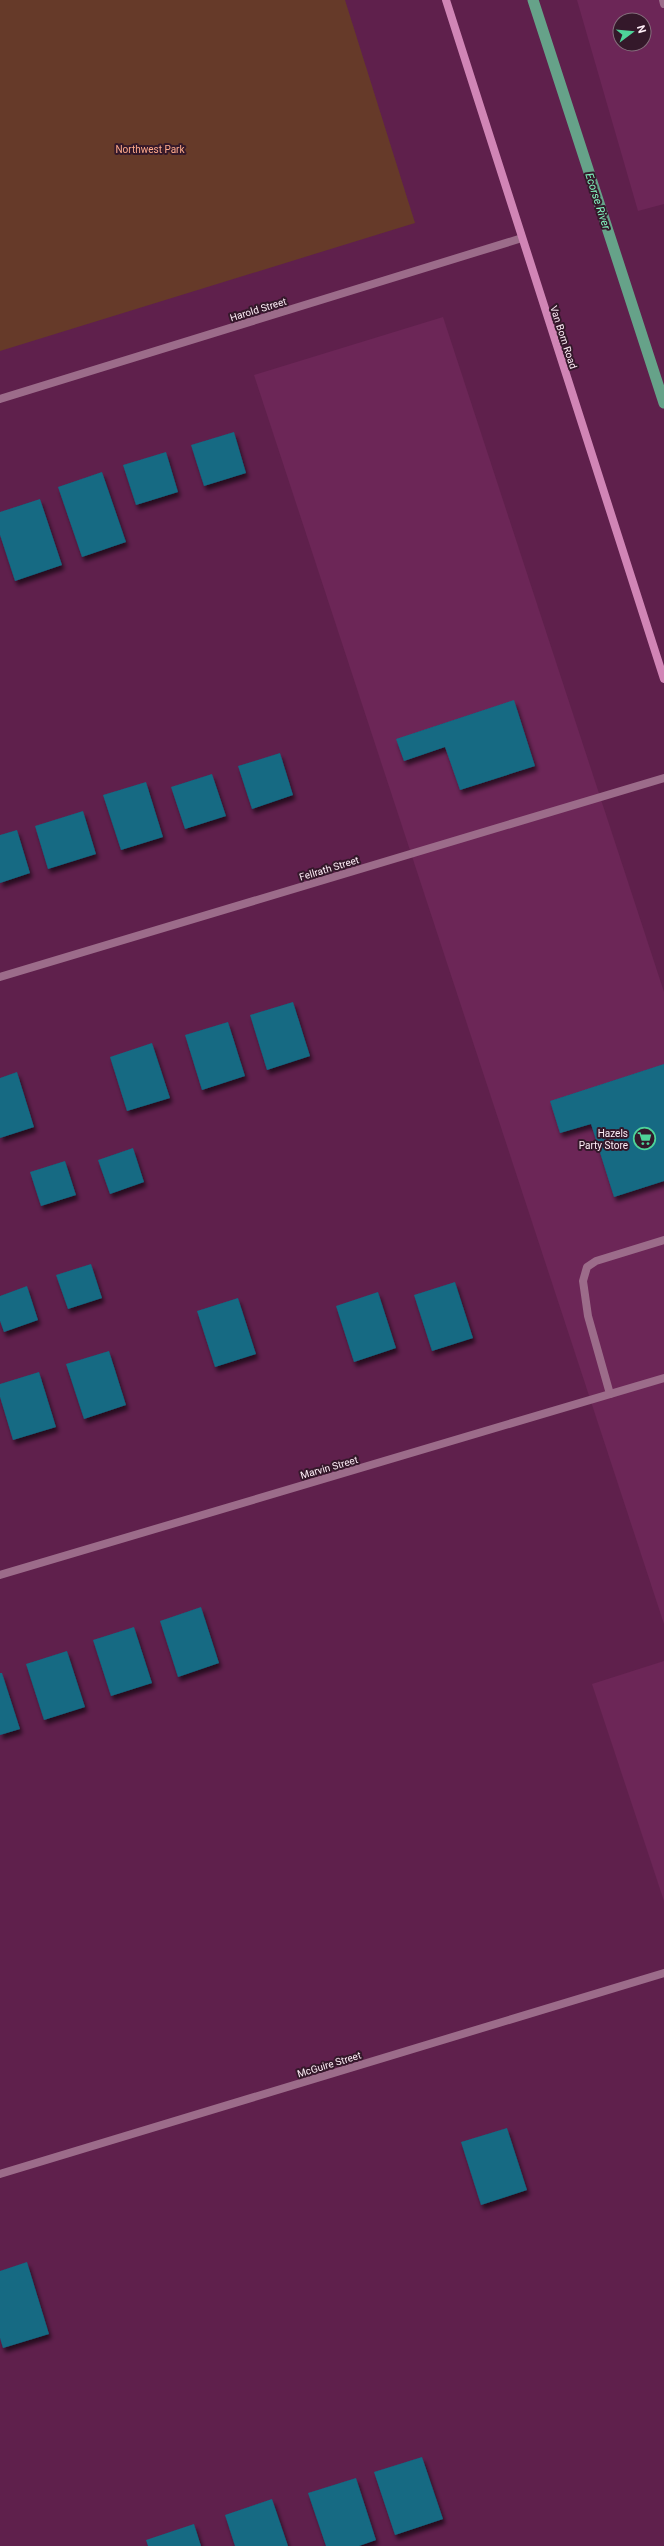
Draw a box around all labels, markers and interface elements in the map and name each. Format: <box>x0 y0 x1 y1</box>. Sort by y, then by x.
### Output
north arrow <box>612 12 652 52</box>
text: N <box>634 24 649 35</box>
park label: Northwest Park <box>115 144 185 155</box>
water label: Ecorse River <box>582 171 613 231</box>
street label: Harold Street <box>229 296 288 323</box>
street label: Van Born Road <box>548 304 579 370</box>
street label: Fellrath Street <box>298 854 360 883</box>
supermarket icon: Hazels Party Store <box>631 1126 657 1152</box>
place label: Hazels Party Store <box>579 1128 628 1151</box>
street label: Marvin Street <box>299 1454 359 1481</box>
street label: McGuire Street <box>296 2050 362 2079</box>

